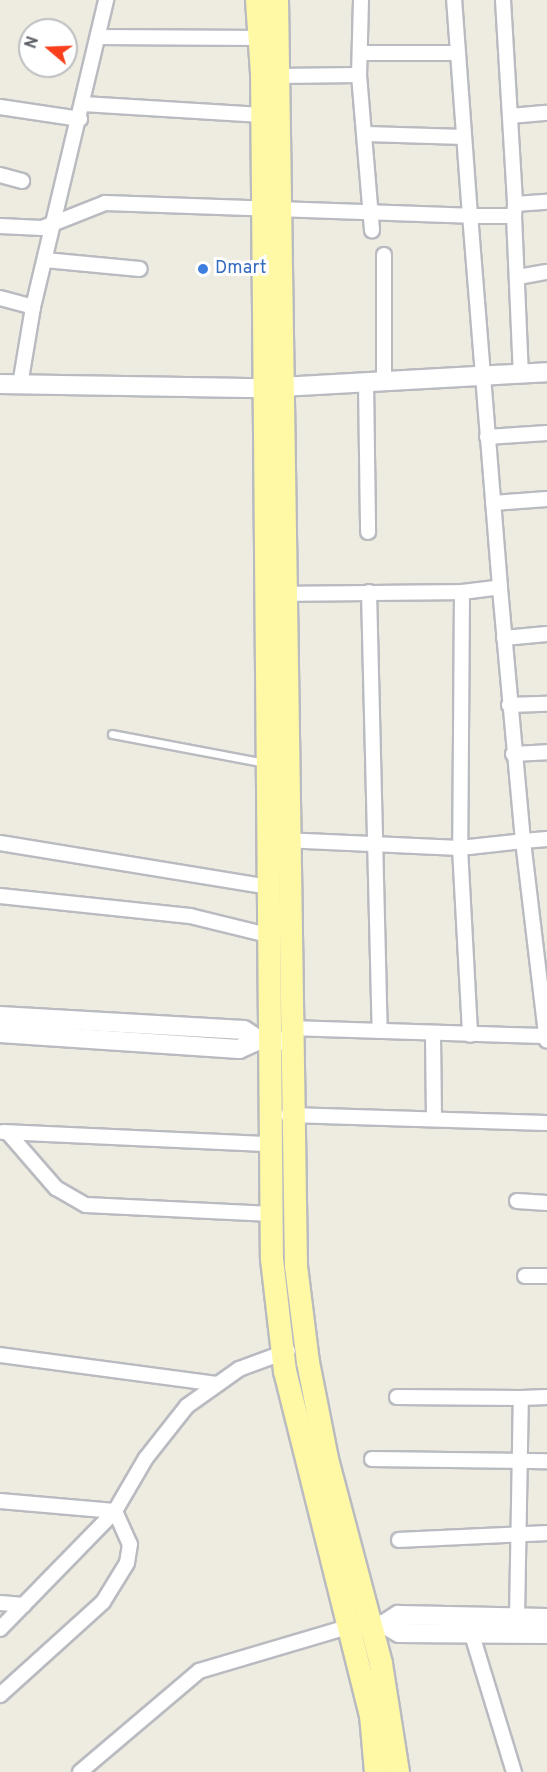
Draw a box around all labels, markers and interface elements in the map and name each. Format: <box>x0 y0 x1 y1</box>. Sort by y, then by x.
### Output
north arrow <box>18 18 78 78</box>
text: N <box>22 34 44 51</box>
place label: Dmart <box>215 258 266 280</box>
marker: Dmart <box>196 262 210 276</box>

